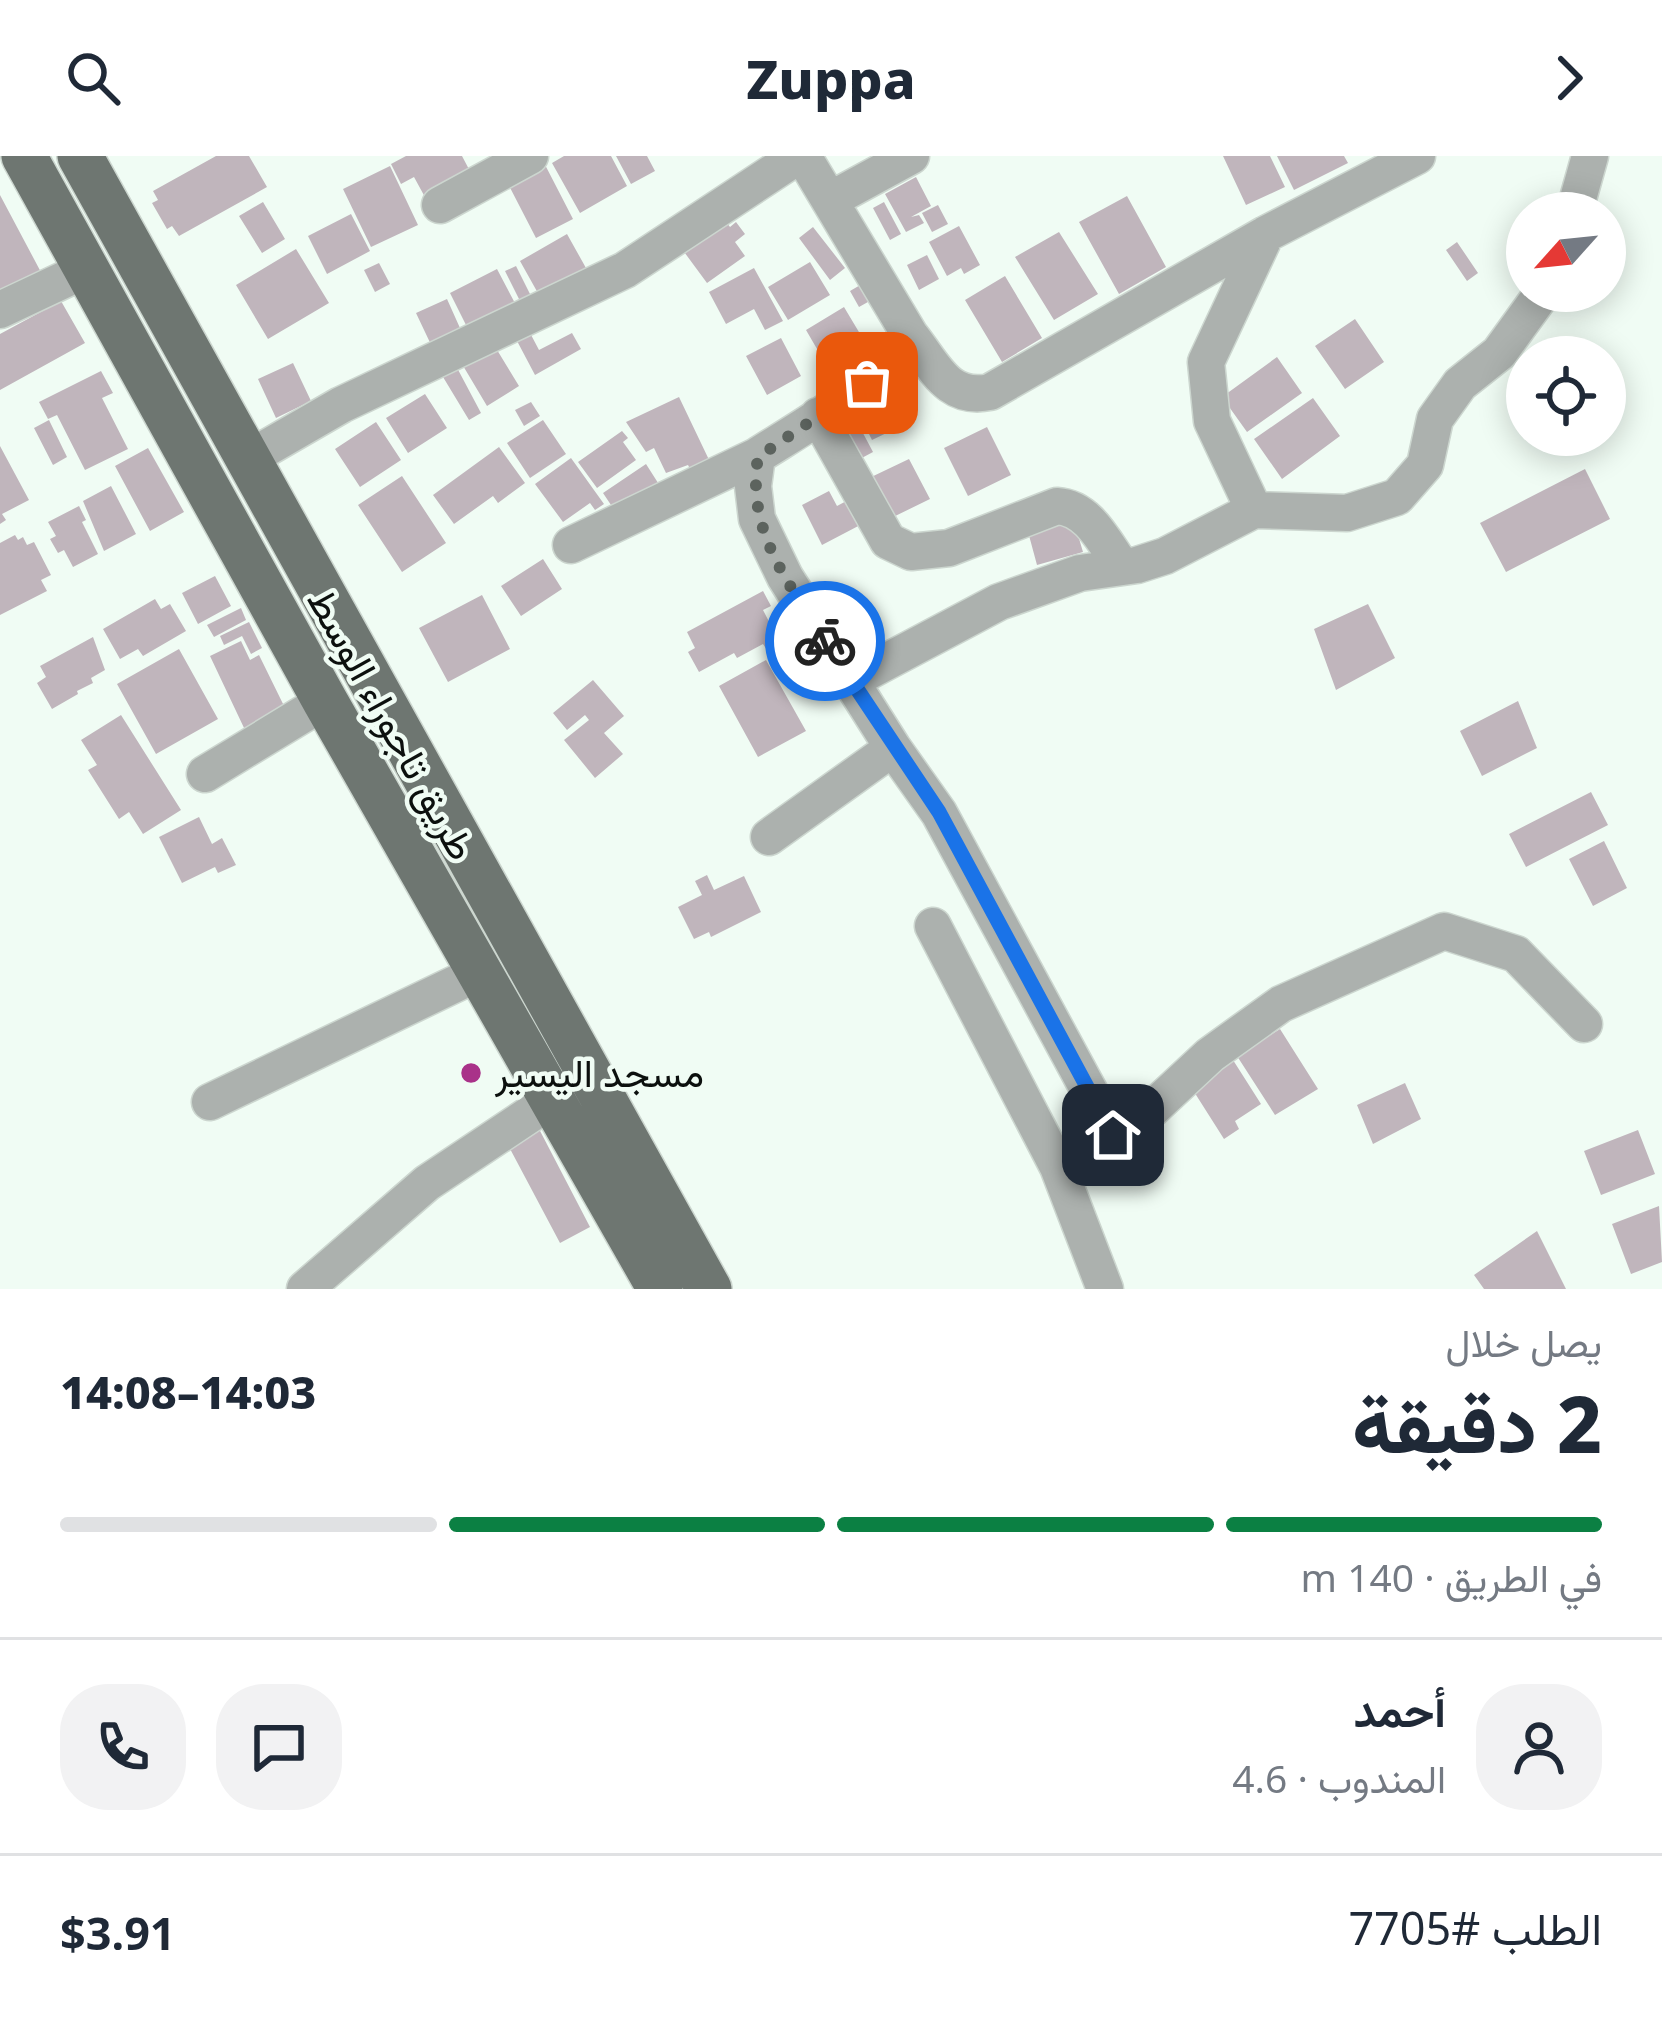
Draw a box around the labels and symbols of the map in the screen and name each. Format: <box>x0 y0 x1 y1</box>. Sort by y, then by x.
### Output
north arrow <box>1506 192 1626 312</box>
pin <box>816 332 918 434</box>
street label: طريق تاجوراء الوسط <box>297 578 490 869</box>
courier <box>765 581 885 701</box>
place label: مسجد اليسير <box>494 1045 704 1098</box>
marker: مسجد اليسير <box>458 1060 484 1086</box>
pin <box>1062 1084 1164 1186</box>

